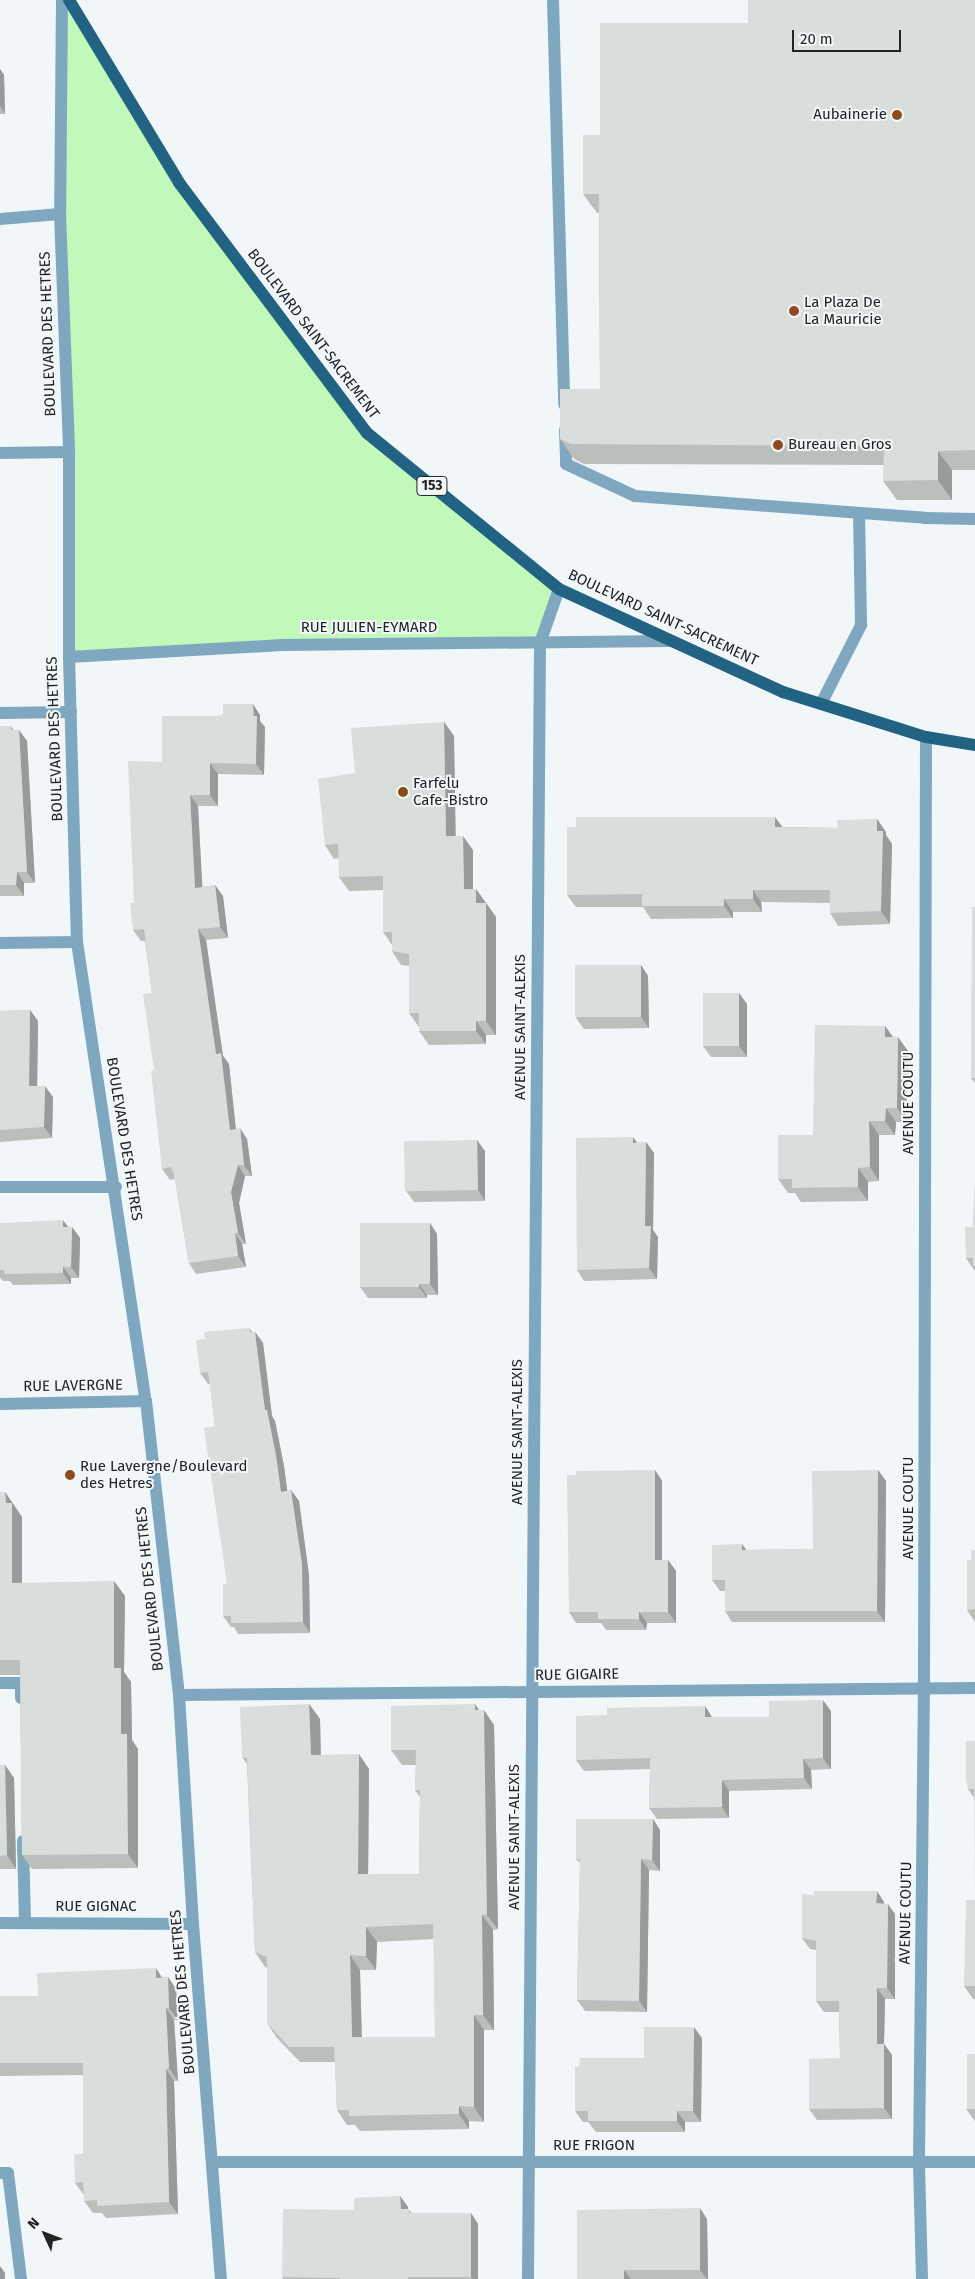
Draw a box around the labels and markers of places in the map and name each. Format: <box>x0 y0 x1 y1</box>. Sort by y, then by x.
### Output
place label: Aubainerie <box>813 106 887 124</box>
marker: Aubainerie <box>891 109 903 121</box>
place label: La Plaza De La Mauricie <box>804 293 882 328</box>
marker: La Plaza De La Mauricie <box>788 305 800 317</box>
place label: Bureau en Gros <box>788 436 892 454</box>
marker: Bureau en Gros <box>772 439 784 451</box>
place label: Farfelu Cafe-Bistro <box>413 774 488 809</box>
marker: Farfelu Cafe-Bistro <box>397 786 409 798</box>
place label: Rue Lavergne/Boulevard des Hetres <box>80 1457 247 1492</box>
marker: Rue Lavergne/Boulevard des Hetres <box>64 1469 76 1481</box>

